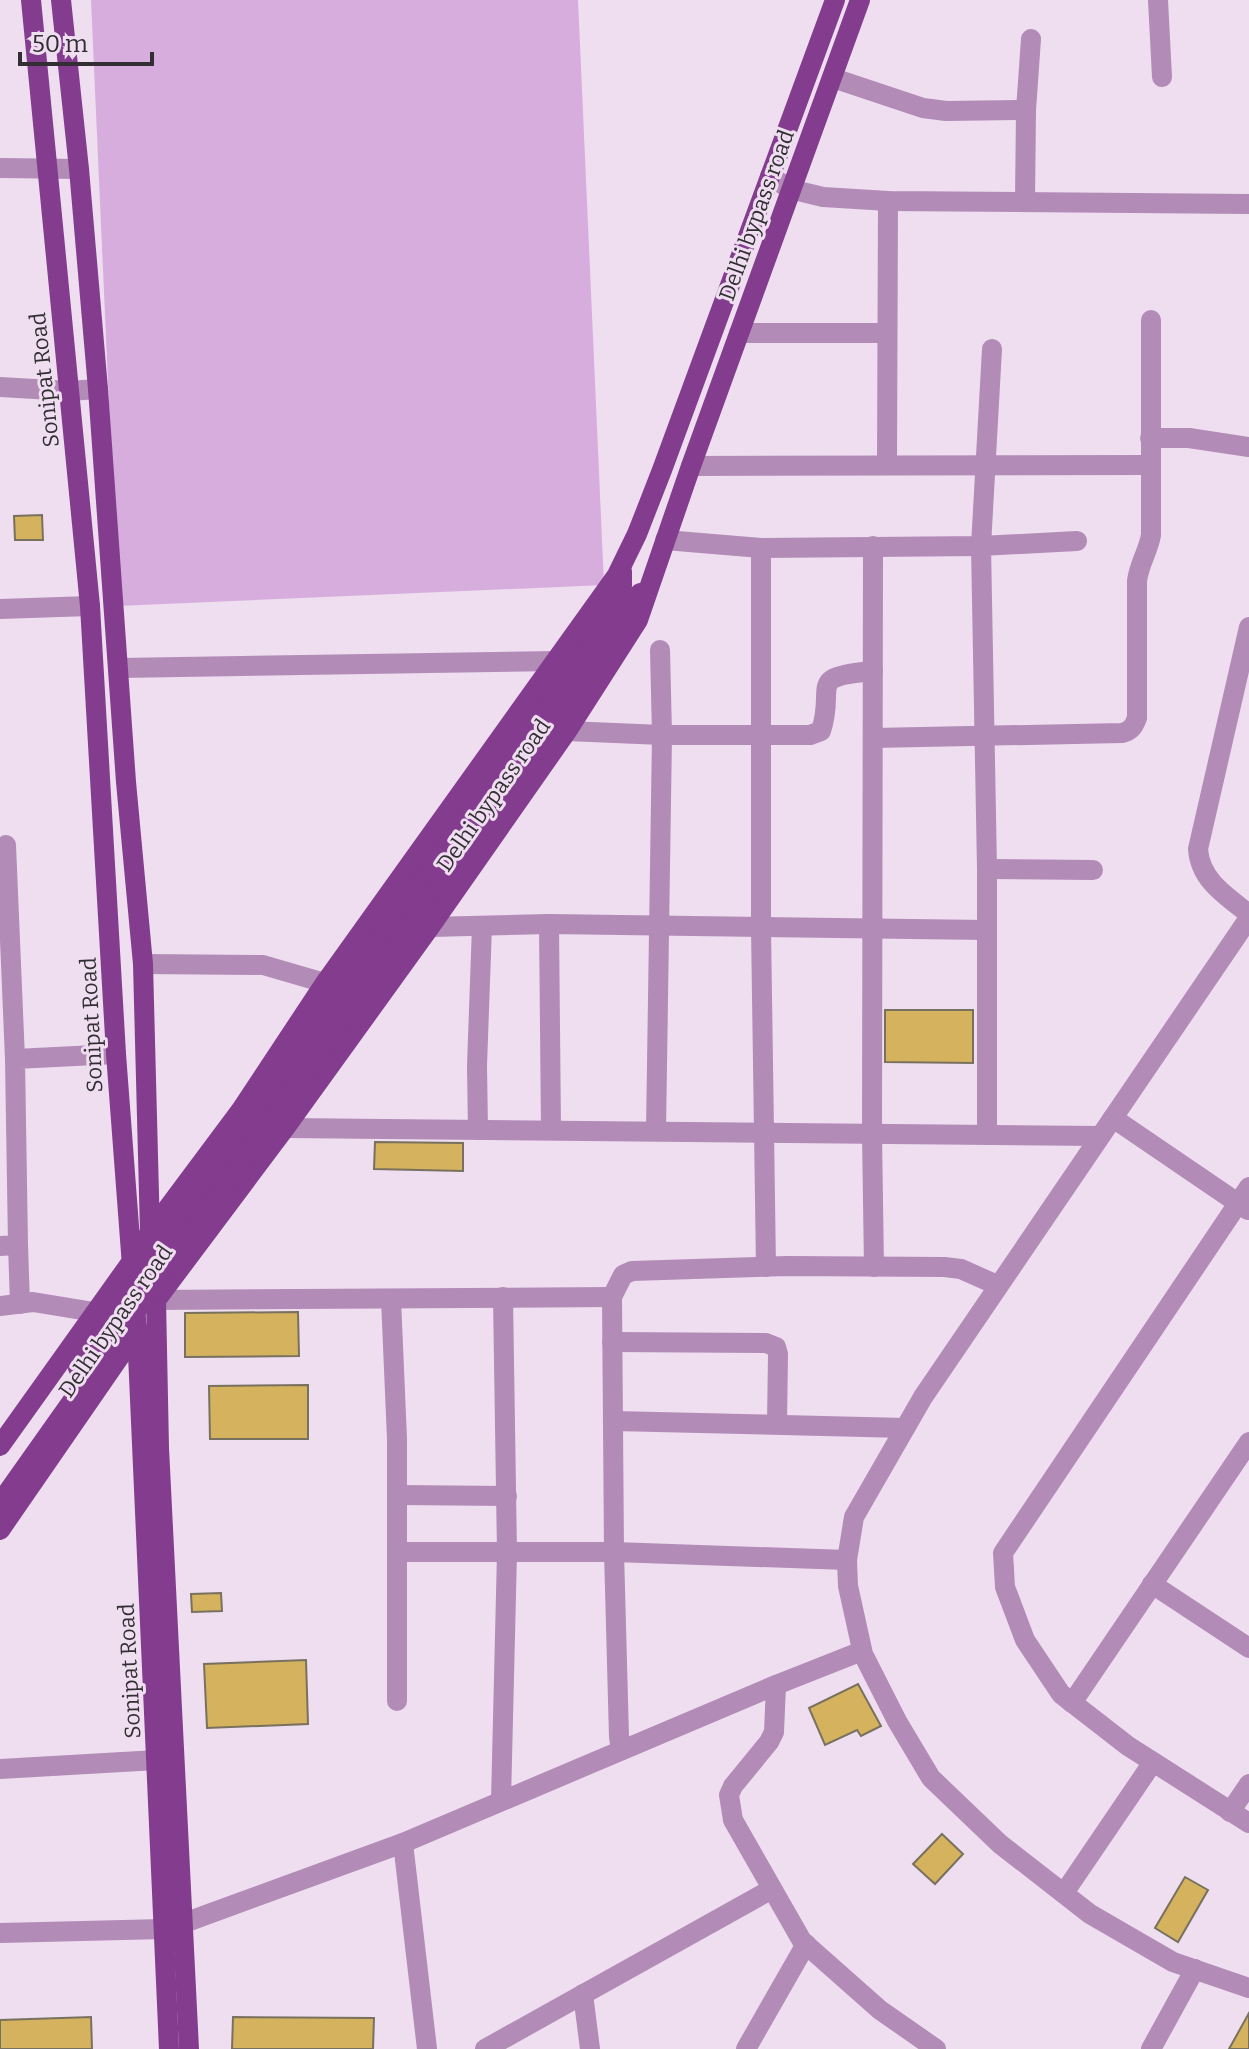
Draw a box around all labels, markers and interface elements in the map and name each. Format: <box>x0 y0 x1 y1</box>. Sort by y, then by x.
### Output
scale bar <box>20 16 152 66</box>
text: 50 m <box>32 30 88 58</box>
street label: Delhi bypass road <box>713 126 800 304</box>
street label: Sonipat Road <box>24 311 65 449</box>
street label: Delhi bypass road <box>431 714 556 877</box>
street label: Sonipat Road <box>74 957 109 1093</box>
street label: Delhi bypass road <box>53 1240 178 1403</box>
street label: Sonipat Road <box>112 1603 147 1739</box>

